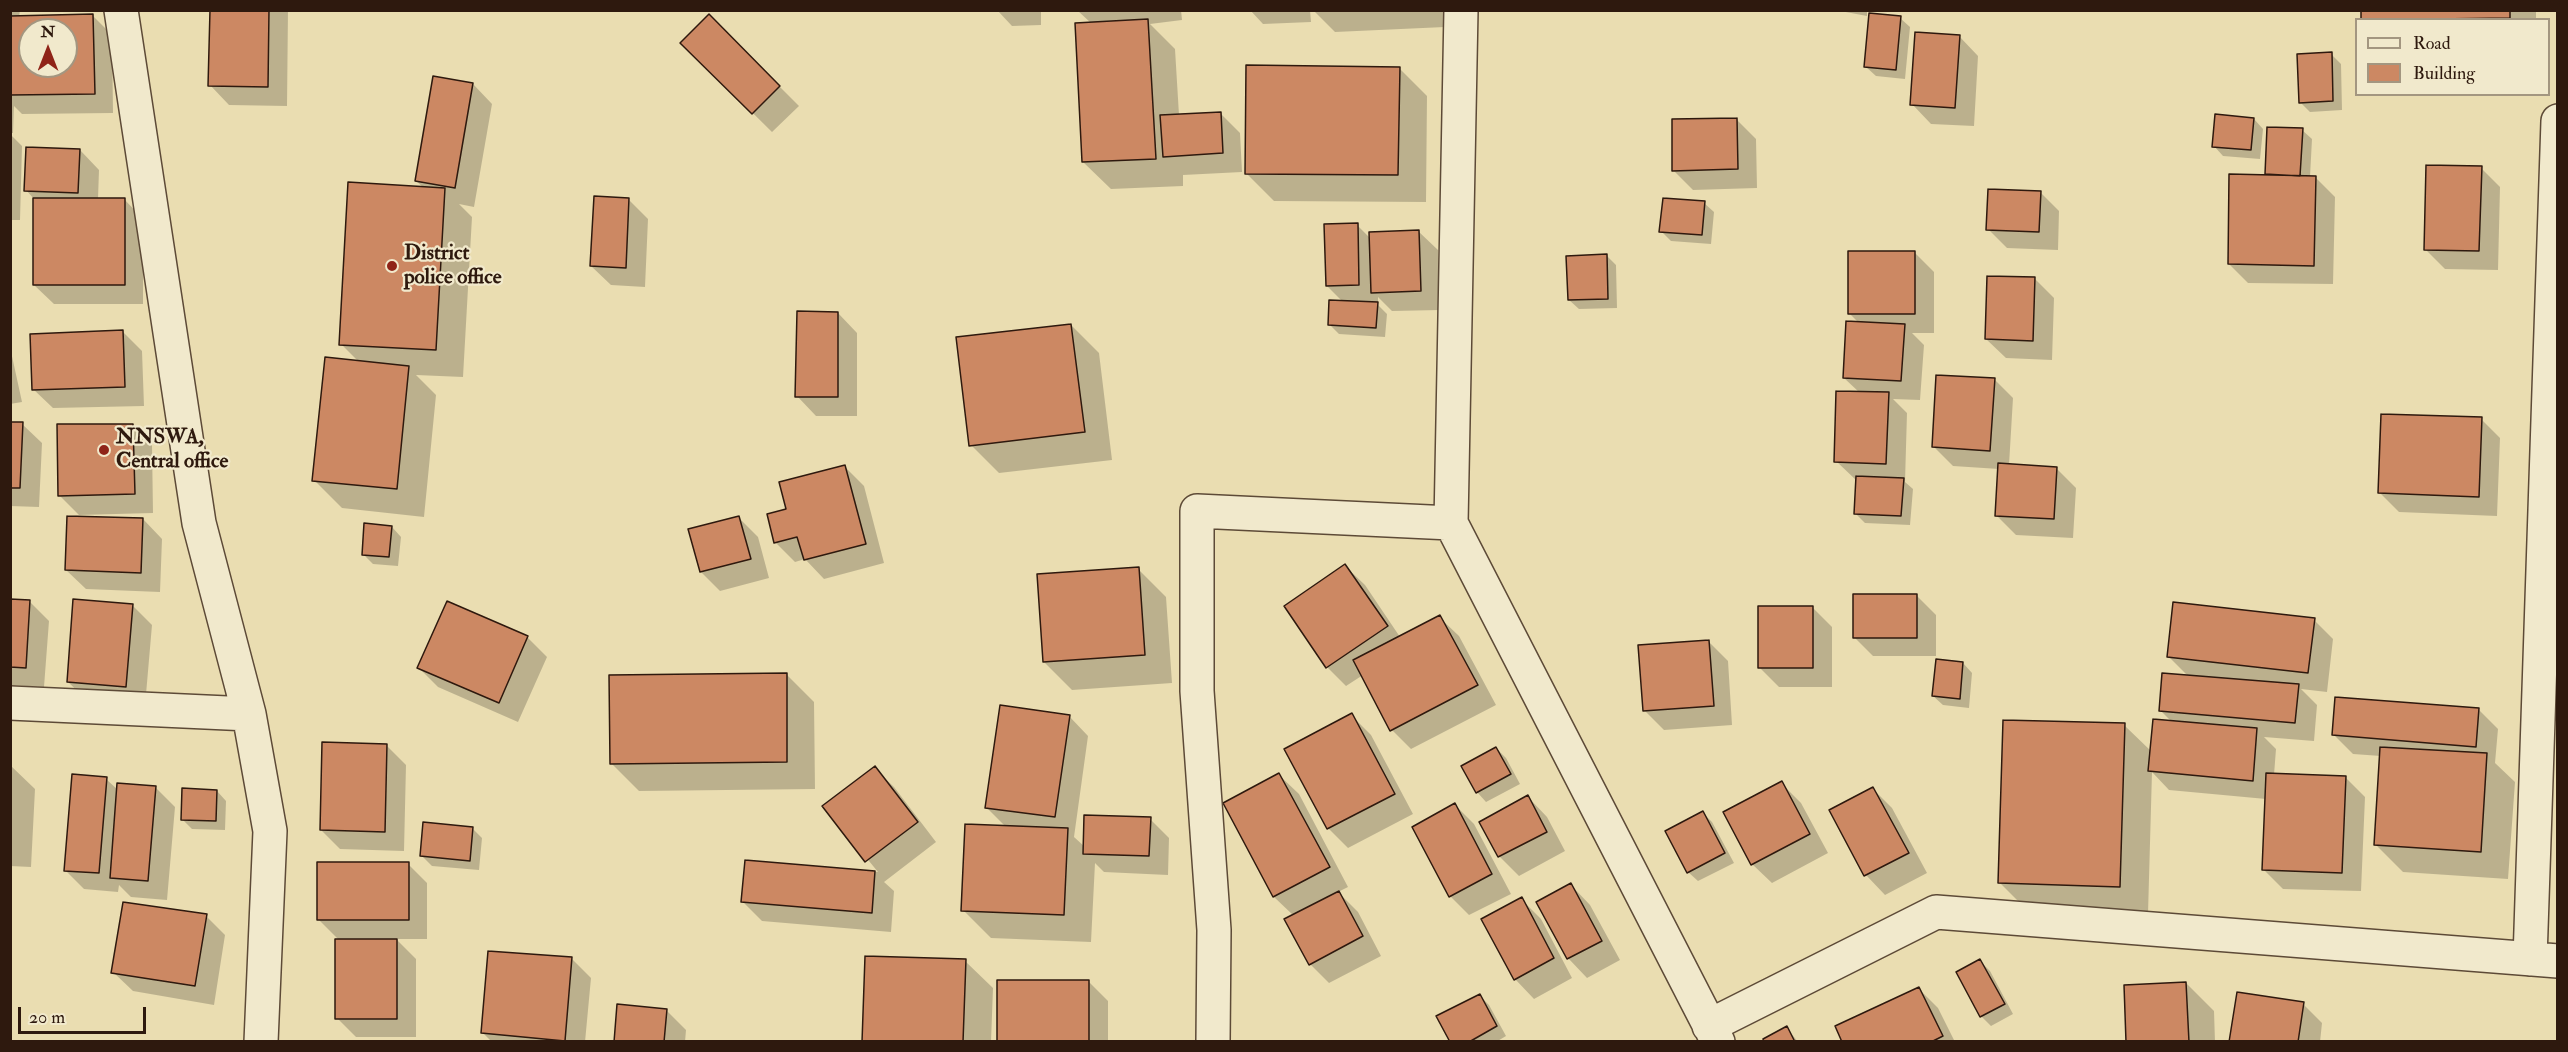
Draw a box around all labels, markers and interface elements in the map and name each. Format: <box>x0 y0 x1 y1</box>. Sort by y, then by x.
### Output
north arrow <box>18 18 78 78</box>
legend <box>2355 18 2550 96</box>
text: N <box>41 22 55 42</box>
text: Road <box>2413 32 2451 55</box>
text: Building <box>2413 62 2475 85</box>
place label: District police office <box>404 241 501 291</box>
marker: District police office <box>385 259 399 273</box>
place label: NNSWA, Central office <box>116 425 228 475</box>
marker: NNSWA, Central office <box>97 443 111 457</box>
scale bar <box>21 995 148 1033</box>
text: 20 m <box>29 1006 65 1029</box>

